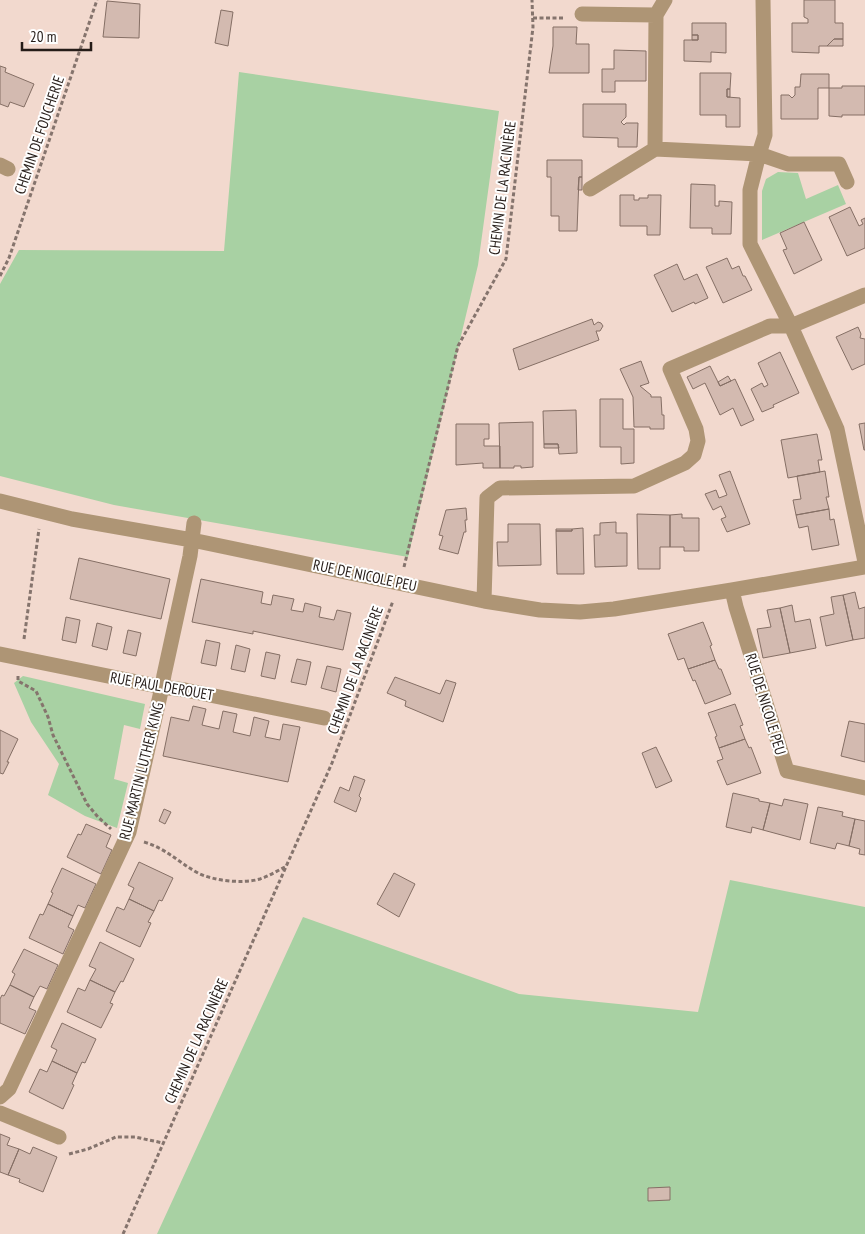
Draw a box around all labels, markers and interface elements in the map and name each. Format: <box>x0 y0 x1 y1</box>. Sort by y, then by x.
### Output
scale bar <box>22 20 91 52</box>
text: 20 m <box>30 27 56 46</box>
street label: CHEMIN DE FOUCHERIE <box>10 73 68 197</box>
street label: CHEMIN DE LA RACINIÈRE <box>484 120 520 256</box>
street label: RUE DE NICOLE PEU <box>312 555 418 595</box>
street label: CHEMIN DE LA RACINIÈRE <box>323 603 387 737</box>
street label: RUE DE NICOLE PEU <box>742 651 790 757</box>
street label: RUE PAUL DEROUET <box>109 668 215 704</box>
street label: RUE MARTIN LUTHER KING <box>115 700 167 842</box>
street label: CHEMIN DE LA RACINIÈRE <box>160 976 232 1106</box>

